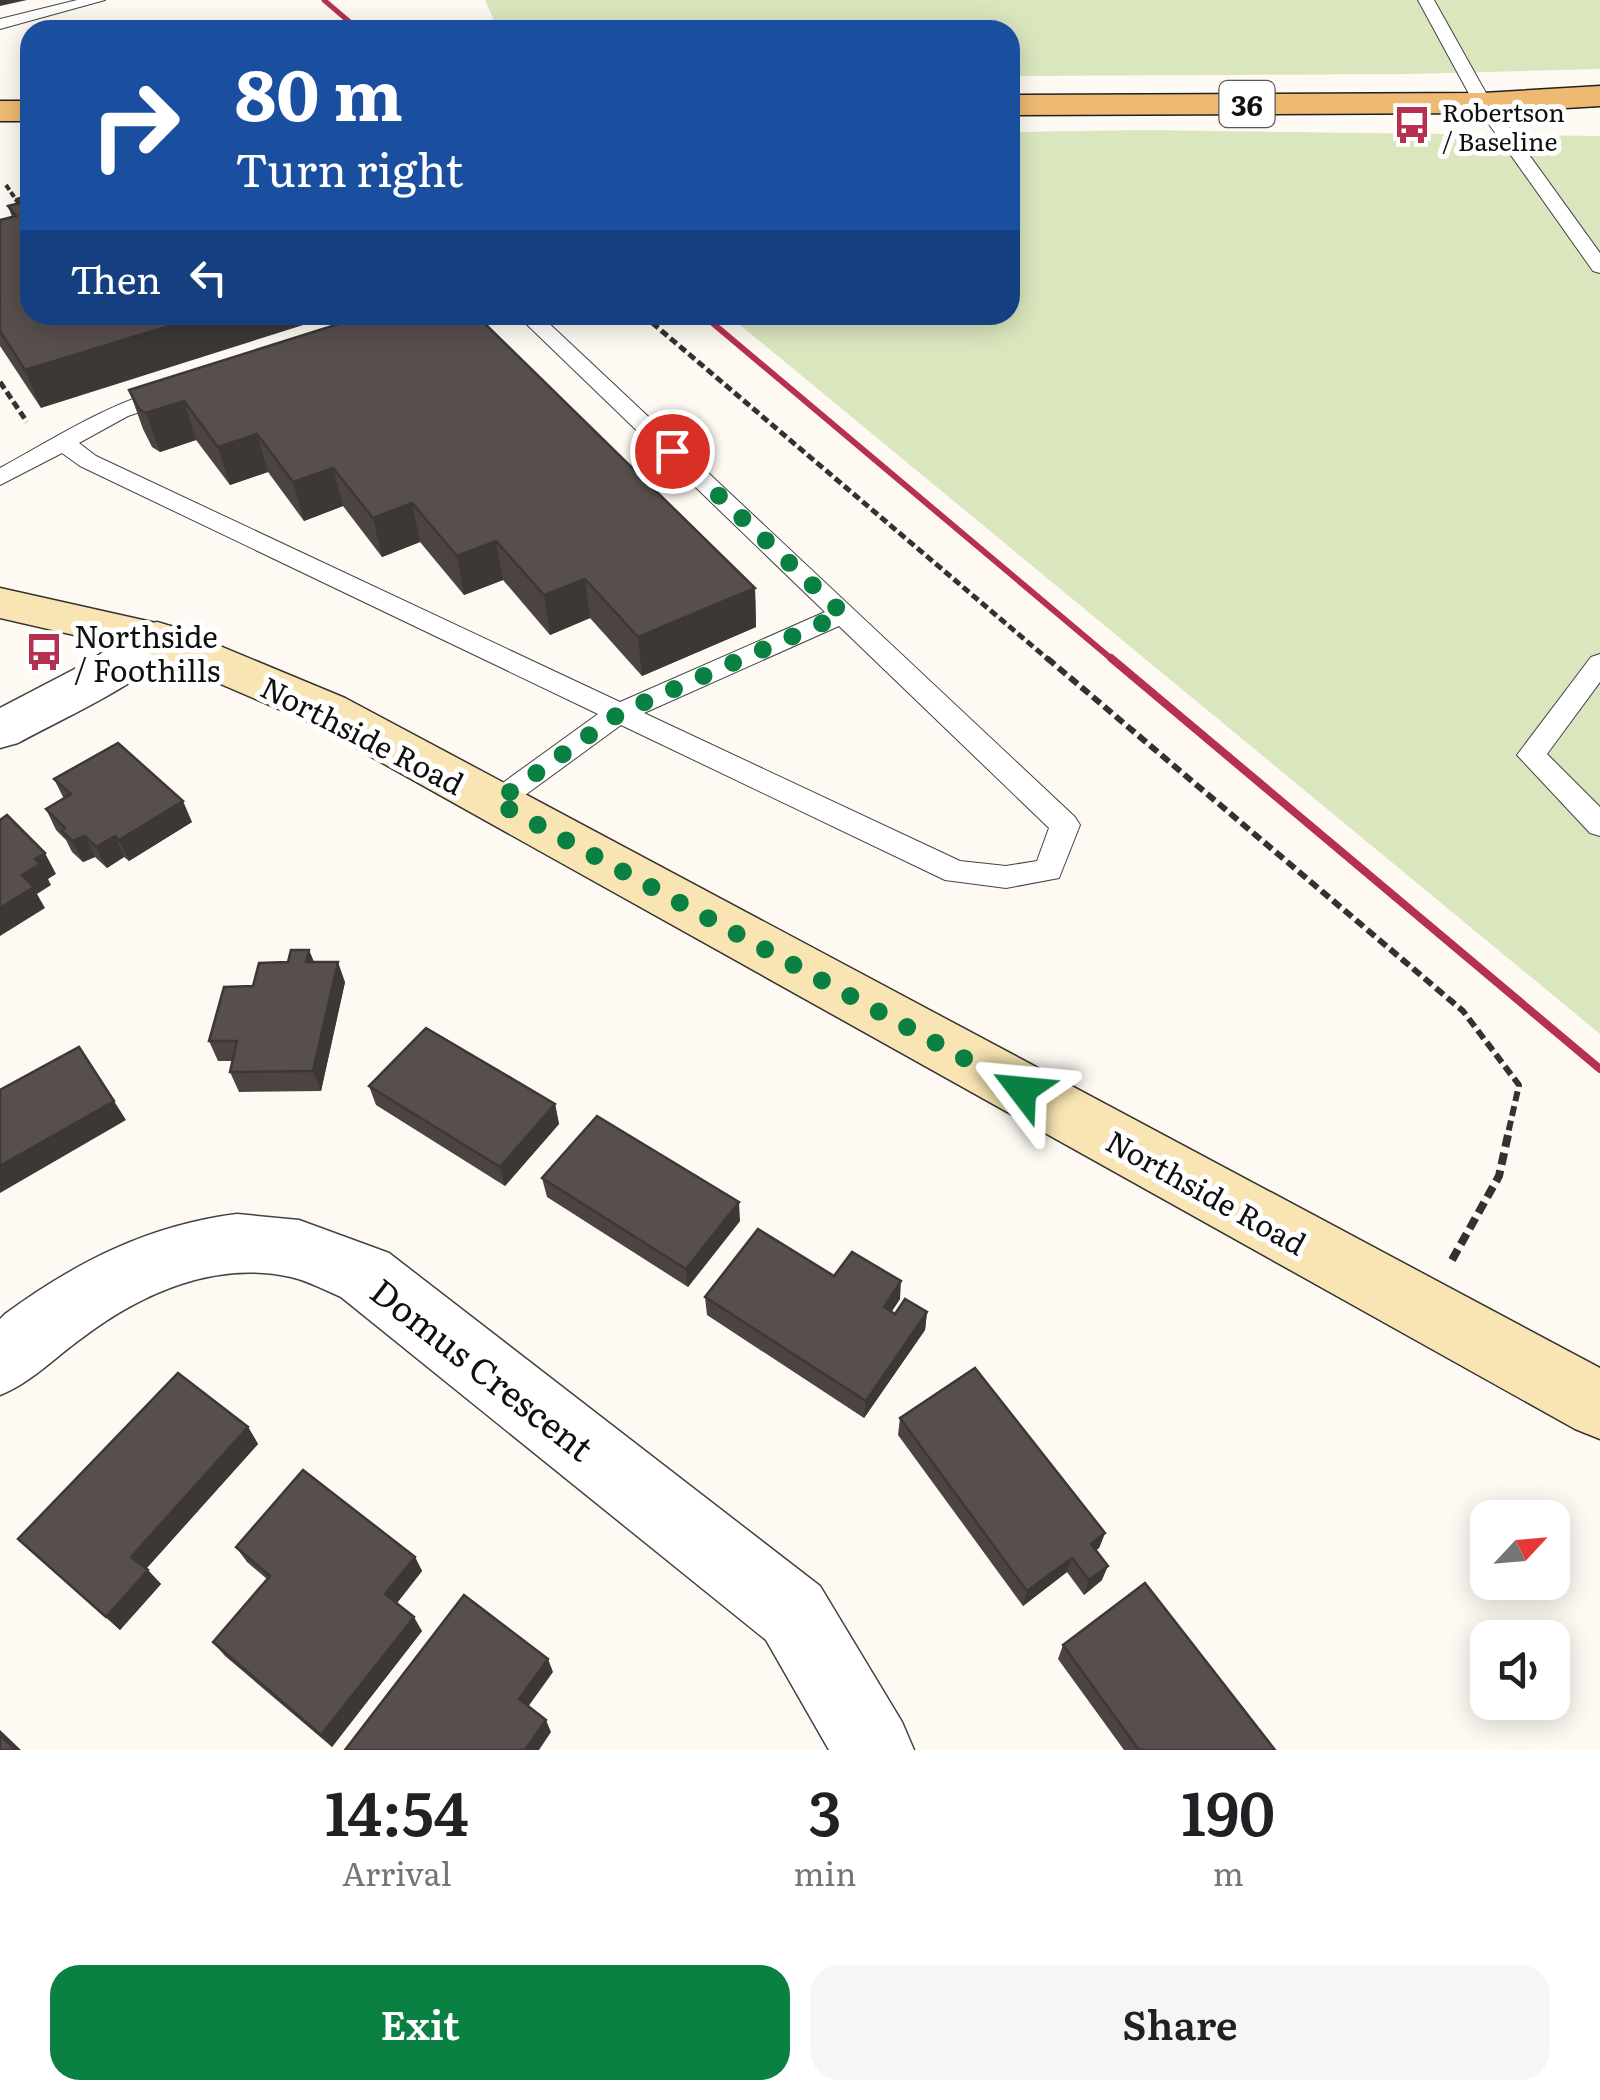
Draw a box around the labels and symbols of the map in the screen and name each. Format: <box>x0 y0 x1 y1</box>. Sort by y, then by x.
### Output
road number: 36 <box>1220 81 1274 127</box>
place label: Robertson / Baseline <box>1442 93 1565 159</box>
bus stop icon: Robertson / Baseline <box>1391 104 1433 146</box>
pin <box>630 409 715 494</box>
place label: Northside / Foothills <box>74 613 220 691</box>
bus stop icon: Northside / Foothills <box>23 631 65 673</box>
street label: Northside Road <box>254 664 472 804</box>
position arrow <box>970 1038 1074 1142</box>
street label: Northside Road <box>1099 1118 1315 1264</box>
street label: Domus Crescent <box>360 1264 606 1472</box>
north arrow <box>1470 1500 1570 1600</box>

